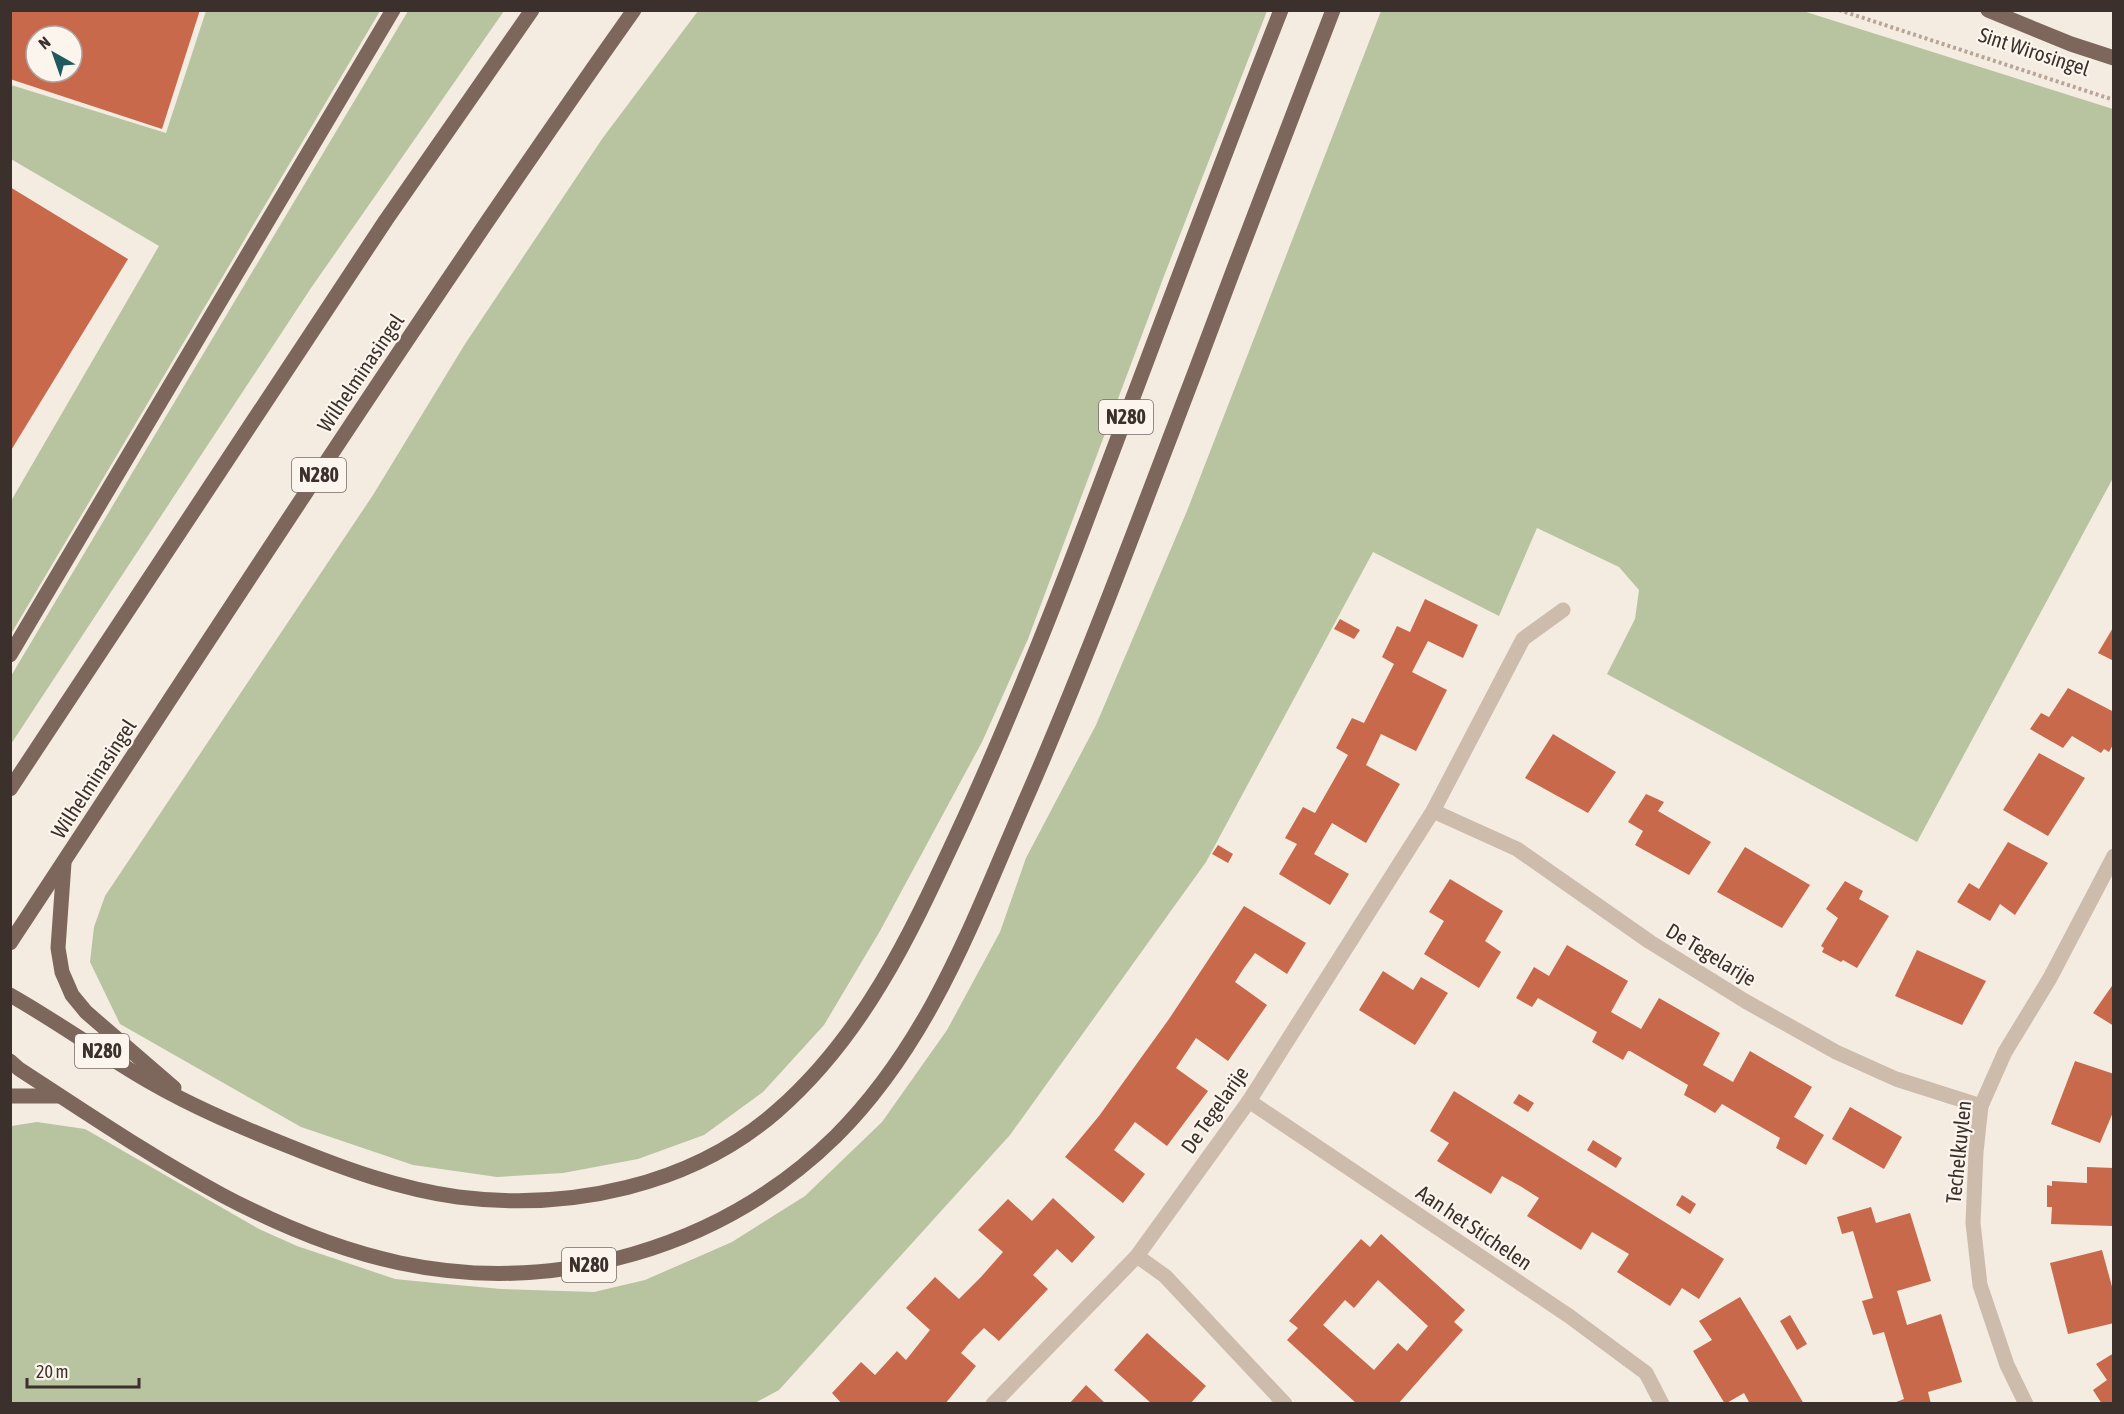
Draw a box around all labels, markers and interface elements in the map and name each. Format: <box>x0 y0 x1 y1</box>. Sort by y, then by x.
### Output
street label: Sint Wirosingel <box>1976 22 2093 80</box>
north arrow <box>24 24 84 84</box>
text: N <box>35 33 54 52</box>
street label: Wilhelminasingel <box>312 309 409 436</box>
road number: N280 <box>1099 400 1153 434</box>
road number: N280 <box>292 458 346 492</box>
street label: Wilhelminasingel <box>46 714 141 842</box>
street label: De Tegelarije <box>1662 918 1761 990</box>
road number: N280 <box>75 1034 129 1068</box>
street label: De Tegelarije <box>1176 1061 1253 1157</box>
street label: Techelkuylen <box>1941 1099 1975 1205</box>
street label: Aan het Stichelen <box>1412 1180 1537 1275</box>
road number: N280 <box>562 1248 616 1282</box>
scale bar <box>27 1351 140 1389</box>
text: 20 m <box>36 1361 68 1382</box>

